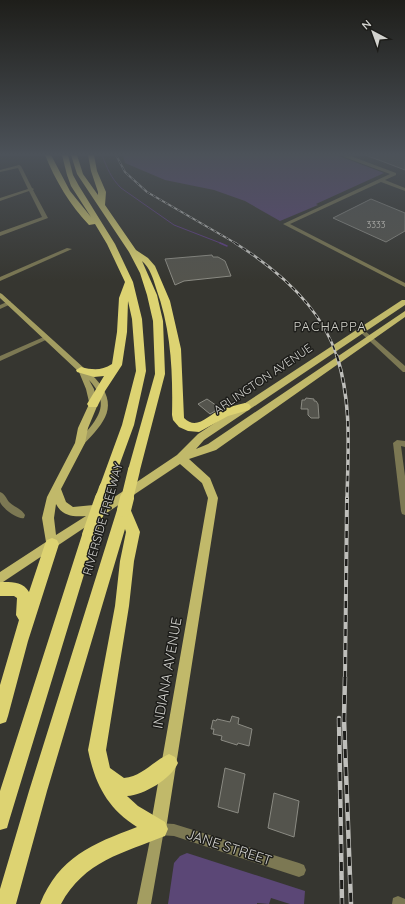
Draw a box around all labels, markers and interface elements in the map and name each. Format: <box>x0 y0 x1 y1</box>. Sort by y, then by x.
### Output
north arrow <box>353 12 393 52</box>
text: N <box>359 17 374 32</box>
house number: 3333 <box>367 219 386 230</box>
district label: PACHAPPA <box>293 318 367 334</box>
street label: ARLINGTON AVENUE <box>211 340 315 417</box>
street label: RIVERSIDE FREEWAY <box>79 461 126 577</box>
street label: INDIANA AVENUE <box>148 616 186 730</box>
street label: JANE STREET <box>184 825 274 869</box>

